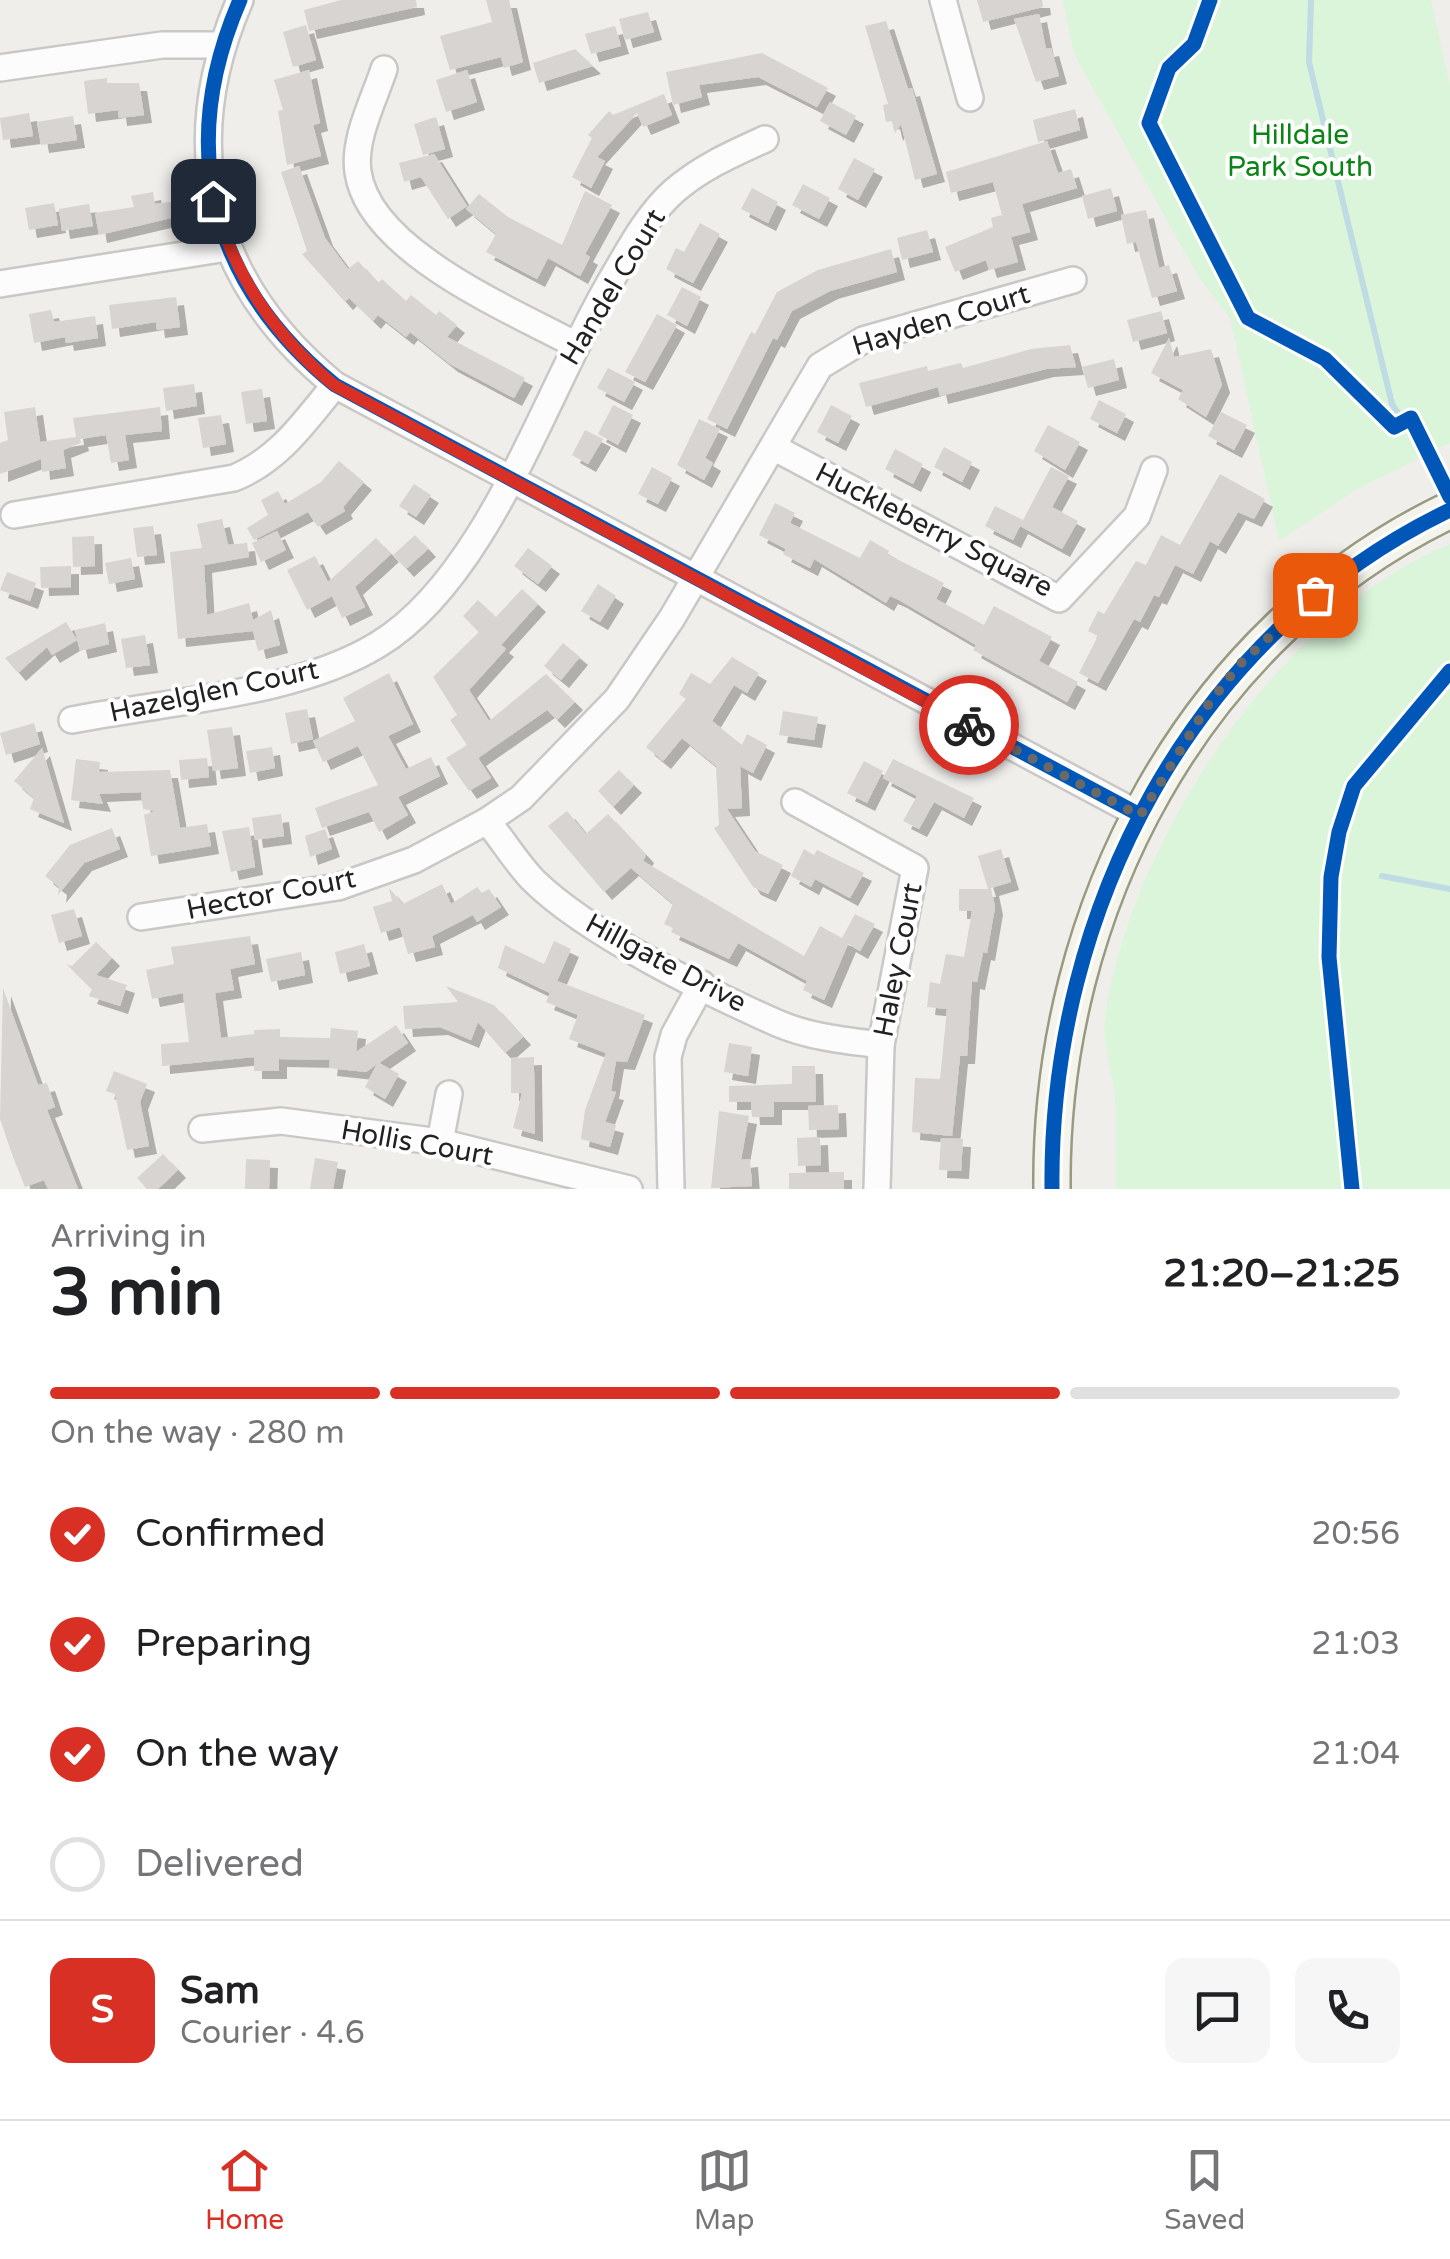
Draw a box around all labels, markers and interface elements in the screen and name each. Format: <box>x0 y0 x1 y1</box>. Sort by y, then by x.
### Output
park label: Hilldale Park South <box>1227 118 1373 184</box>
pin <box>171 159 256 244</box>
icon: home <box>186 174 241 229</box>
street label: Handel Court <box>553 202 673 371</box>
street label: Hayden Court <box>848 277 1034 363</box>
street label: Huckleberry Square <box>810 455 1058 605</box>
pin <box>1273 553 1358 638</box>
icon: bag <box>1288 568 1343 623</box>
street label: Hazelglen Court <box>106 652 322 730</box>
courier <box>919 675 1019 775</box>
icon: bike <box>942 698 997 753</box>
street label: Hector Court <box>184 861 359 927</box>
street label: Haley Court <box>866 880 930 1040</box>
street label: Hillgate Drive <box>580 906 752 1020</box>
street label: Hollis Court <box>338 1113 496 1173</box>
text: Arriving in <box>50 1218 207 1256</box>
text: 21:20–21:25 <box>1163 1251 1400 1297</box>
text: 3 min <box>50 1254 223 1333</box>
text: On the way · 280 m <box>50 1414 345 1452</box>
icon: check <box>50 1507 105 1562</box>
text: Confirmed <box>135 1511 326 1557</box>
text: 20:56 <box>1311 1515 1400 1553</box>
icon: check <box>50 1617 105 1672</box>
text: Preparing <box>135 1621 312 1667</box>
text: 21:03 <box>1311 1625 1400 1663</box>
icon: check <box>50 1727 105 1782</box>
text: On the way <box>135 1731 339 1777</box>
text: 21:04 <box>1311 1735 1400 1773</box>
text: Delivered <box>135 1841 304 1887</box>
button: chat <box>1165 1958 1270 2063</box>
button: phone <box>1295 1958 1400 2063</box>
text: Sam <box>180 1968 260 2014</box>
text: S <box>91 1987 114 2033</box>
text: Courier · 4.6 <box>180 2014 365 2052</box>
tab: Home <box>205 2143 284 2237</box>
tab: Map <box>694 2143 754 2237</box>
tab: Saved <box>1164 2143 1245 2237</box>

